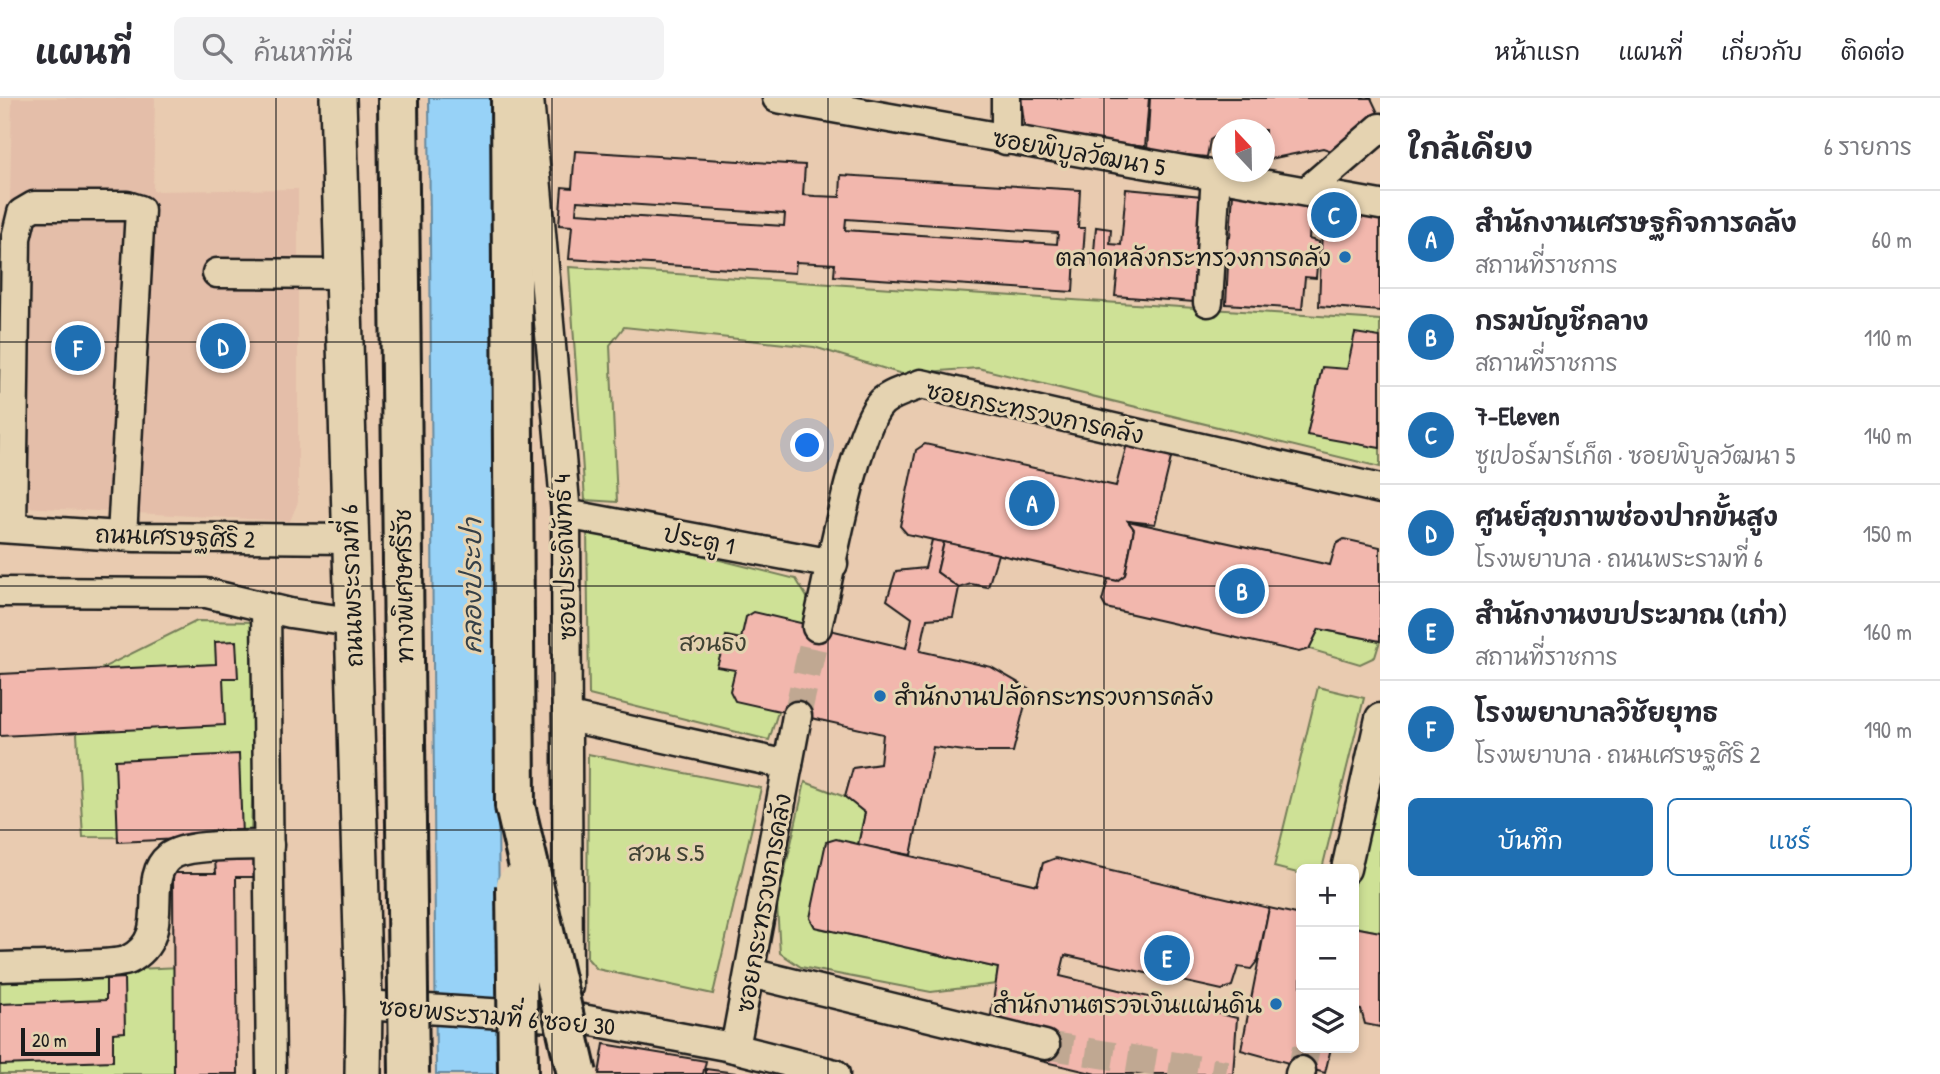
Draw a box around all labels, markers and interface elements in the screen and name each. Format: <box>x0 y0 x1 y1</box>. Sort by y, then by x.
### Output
search box <box>174 17 664 80</box>
icon: search <box>198 29 236 67</box>
text: แผนที่ <box>35 30 132 74</box>
text: ค้นหาที่นี่ <box>254 34 353 69</box>
text: หน้าแรก <box>1495 35 1580 67</box>
text: แผนที่ <box>1618 35 1683 67</box>
text: เกี่ยวกับ <box>1721 35 1803 67</box>
text: ติดต่อ <box>1841 35 1905 67</box>
north arrow <box>1212 119 1275 182</box>
street label: ซอยพิบูลวัฒนา 5 <box>990 121 1168 186</box>
text: ใกล้เคียง <box>1408 128 1533 168</box>
text: 6 รายการ <box>1824 131 1912 162</box>
pin: C <box>1311 189 1357 241</box>
text: สำนักงานเศรษฐกิจการคลัง <box>1475 205 1797 240</box>
text: A <box>1425 224 1437 255</box>
text: 60 m <box>1872 224 1912 255</box>
place label: ตลาดหลังกระทรวงการคลัง <box>1055 241 1331 273</box>
marker: ตลาดหลังกระทรวงการคลัง <box>1337 249 1353 265</box>
text: สถานที่ราชการ <box>1475 249 1618 280</box>
text: กรมบัญชีกลาง <box>1475 303 1649 338</box>
pin: D <box>200 320 246 372</box>
pin: F <box>55 322 101 374</box>
text: B <box>1425 322 1437 353</box>
text: 110 m <box>1864 322 1912 353</box>
text: สถานที่ราชการ <box>1475 347 1618 378</box>
street label: ซอยกระทรวงการคลัง <box>923 373 1147 451</box>
text: 7-Eleven <box>1475 398 1560 433</box>
text: C <box>1425 420 1437 451</box>
text: 140 m <box>1864 420 1912 451</box>
your location <box>790 428 824 462</box>
text: ซูเปอร์มาร์เก็ต · ซอยพิบูลวัฒนา 5 <box>1475 440 1795 471</box>
street label: ซอยประดิพัทธ์ 4 <box>545 473 583 641</box>
pin: A <box>1009 477 1055 529</box>
text: ศูนย์สุขภาพช่องปากขั้นสูง <box>1475 499 1778 534</box>
street label: ถนนพระรามที่ 6 <box>327 504 370 668</box>
street label: ทางพิเศษศรีรัช <box>386 508 420 663</box>
street label: ประตู 1 <box>660 516 737 565</box>
street label: ถนนเศรษฐศิริ 2 <box>94 517 256 556</box>
water label: คลองประปา <box>454 517 489 654</box>
text: D <box>1426 518 1436 549</box>
text: 150 m <box>1863 518 1912 549</box>
text: โรงพยาบาล · ถนนพระรามที่ 6 <box>1475 543 1763 574</box>
pin: B <box>1219 565 1265 617</box>
text: สำนักงานงบประมาณ (เก่า) <box>1475 597 1787 632</box>
text: E <box>1426 616 1436 647</box>
text: 160 m <box>1863 616 1912 647</box>
park label: สวนธง <box>679 626 747 658</box>
text: สถานที่ราชการ <box>1475 641 1618 672</box>
place label: สำนักงานปลัดกระทรวงการคลัง <box>894 680 1214 712</box>
marker: สำนักงานปลัดกระทรวงการคลัง <box>872 688 888 704</box>
text: โรงพยาบาลวิชัยยุทธ <box>1475 695 1718 730</box>
text: F <box>1427 714 1435 745</box>
text: 190 m <box>1864 714 1912 745</box>
text: โรงพยาบาล · ถนนเศรษฐศิริ 2 <box>1475 739 1760 770</box>
street label: ซอยกระทรวงการคลัง <box>728 791 798 1015</box>
button: บันทึก <box>1408 798 1653 876</box>
button: แชร์ <box>1667 798 1912 876</box>
park label: สวน ร.5 <box>628 836 704 868</box>
map controls <box>1296 864 1359 1053</box>
button: + <box>1296 864 1359 927</box>
button: − <box>1296 927 1359 990</box>
pin: E <box>1144 932 1190 984</box>
street label: ซอยพระรามที่ 6 ซอย 30 <box>378 985 617 1042</box>
place label: สำนักงานตรวจเงินแผ่นดิน <box>993 988 1262 1020</box>
button: layers <box>1296 990 1359 1053</box>
marker: สำนักงานตรวจเงินแผ่นดิน <box>1268 996 1284 1012</box>
scale bar <box>21 1025 100 1057</box>
text: 20 m <box>32 1027 67 1053</box>

